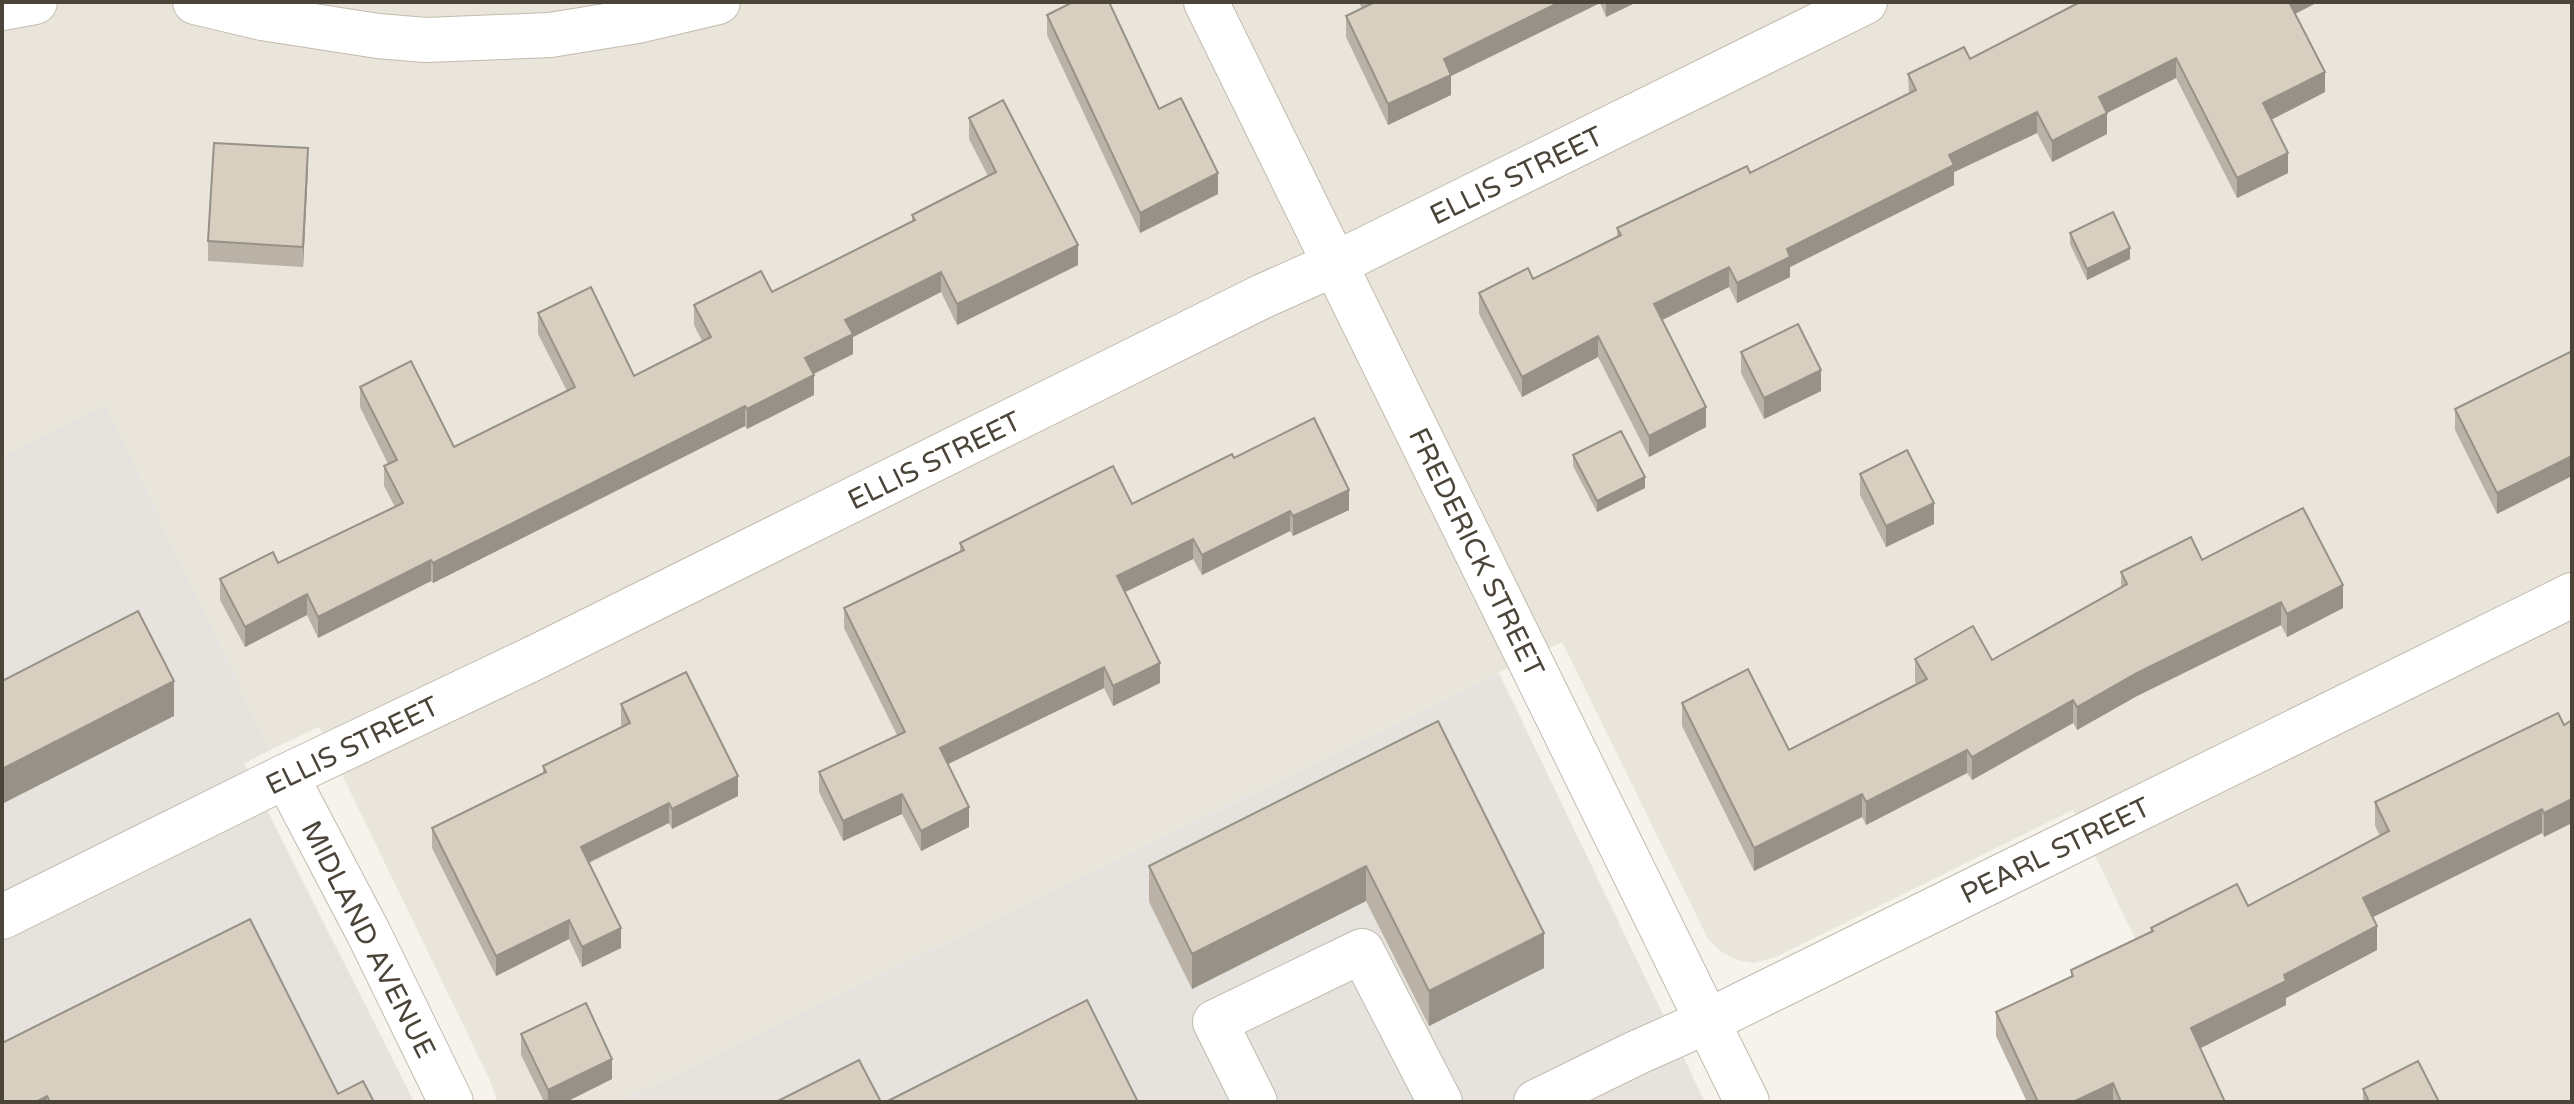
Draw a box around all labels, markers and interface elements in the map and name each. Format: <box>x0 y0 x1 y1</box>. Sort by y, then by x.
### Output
street label: ELLIS STREET <box>1424 119 1609 233</box>
street label: ELLIS STREET <box>842 404 1027 518</box>
street label: FREDERICK STREET <box>1401 422 1551 683</box>
street label: ELLIS STREET <box>260 689 445 803</box>
street label: PEARL STREET <box>1955 790 2156 912</box>
street label: MIDLAND AVENUE <box>294 815 443 1064</box>

